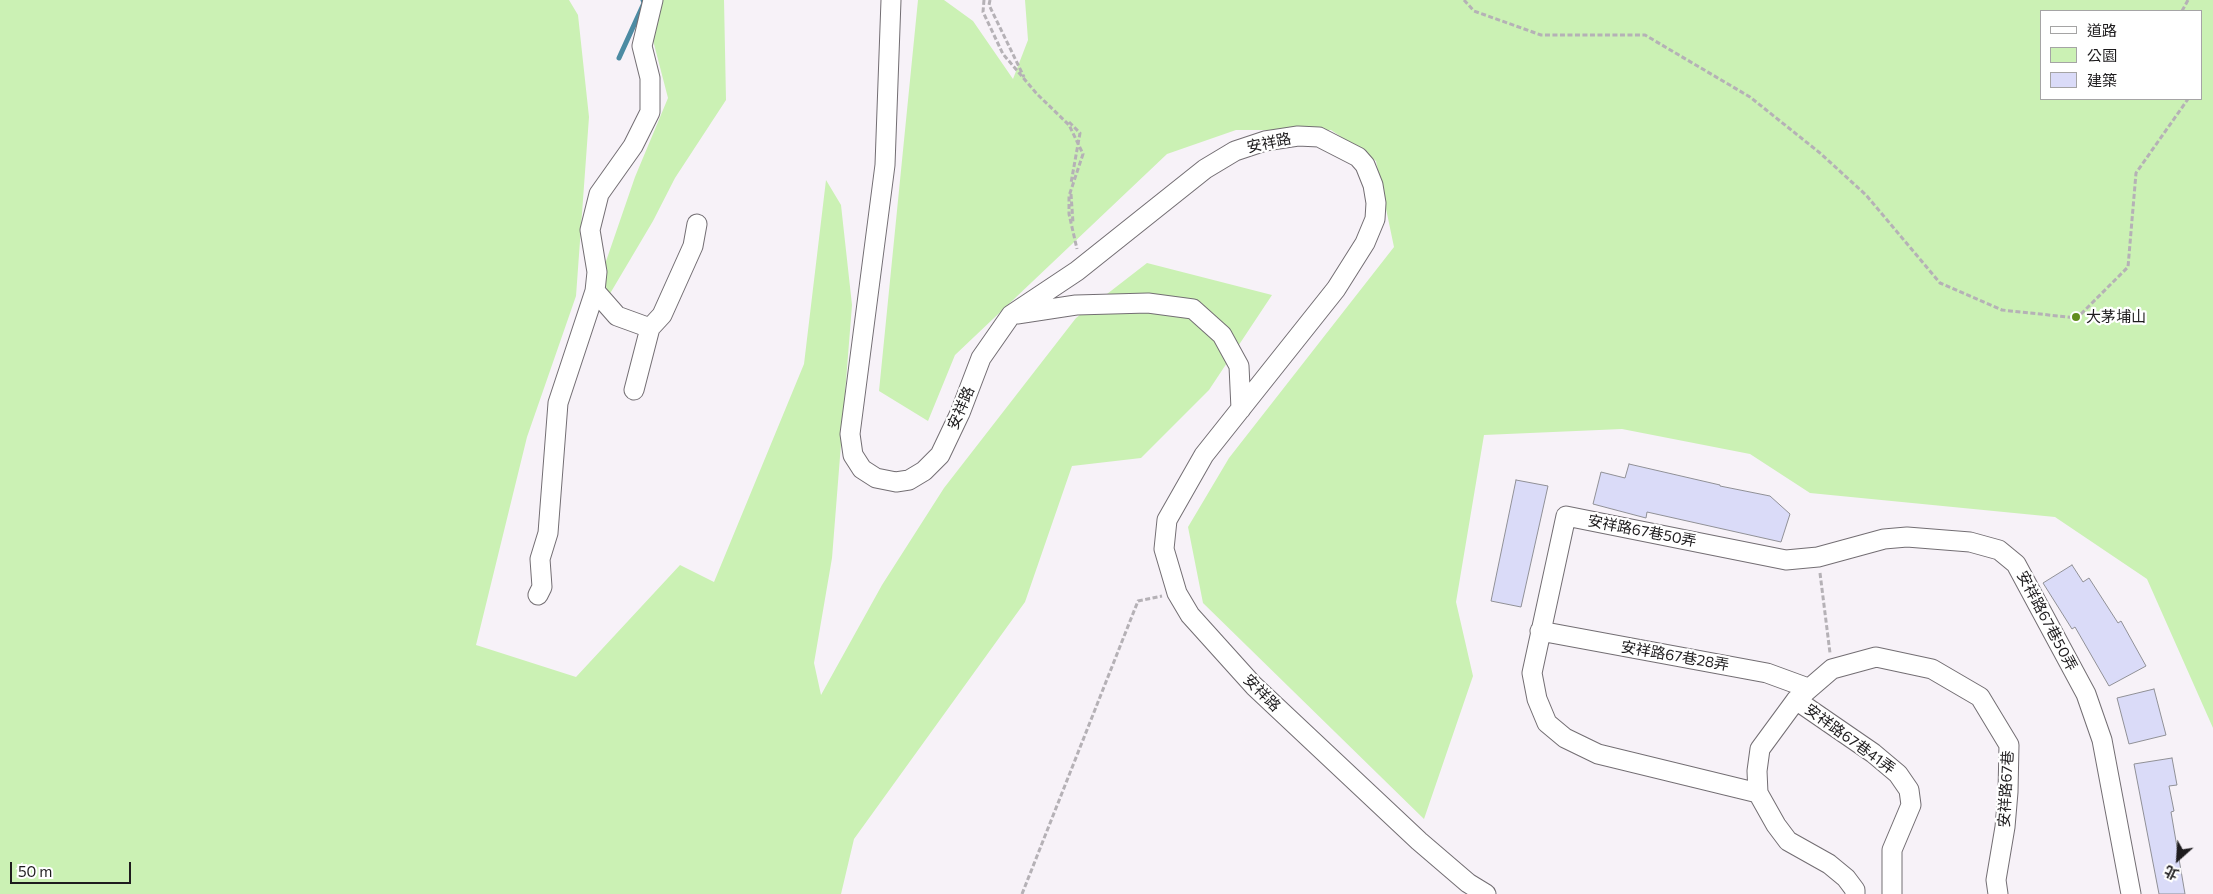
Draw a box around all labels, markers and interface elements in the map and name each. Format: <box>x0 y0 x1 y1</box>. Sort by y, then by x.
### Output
legend <box>2040 10 2203 100</box>
text: 道路 <box>2087 21 2117 39</box>
text: 公園 <box>2087 46 2117 64</box>
text: 建築 <box>2087 71 2117 89</box>
street label: 安祥路 <box>1245 130 1293 156</box>
place label: 大茅埔山 <box>2086 308 2146 326</box>
marker: 大茅埔山 <box>2070 311 2082 323</box>
street label: 安祥路 <box>944 384 978 432</box>
street label: 安祥路67巷50弄 <box>1586 512 1698 550</box>
street label: 安祥路67巷50弄 <box>2013 568 2081 674</box>
street label: 安祥路67巷28弄 <box>1620 638 1730 674</box>
street label: 安祥路 <box>1240 671 1284 715</box>
street label: 安祥路67巷41弄 <box>1801 700 1899 778</box>
street label: 安祥路67巷 <box>1995 750 2017 828</box>
north arrow <box>2153 834 2203 884</box>
scale bar <box>12 852 134 884</box>
text: 50 m <box>18 862 52 880</box>
text: 北 <box>2161 862 2181 884</box>

